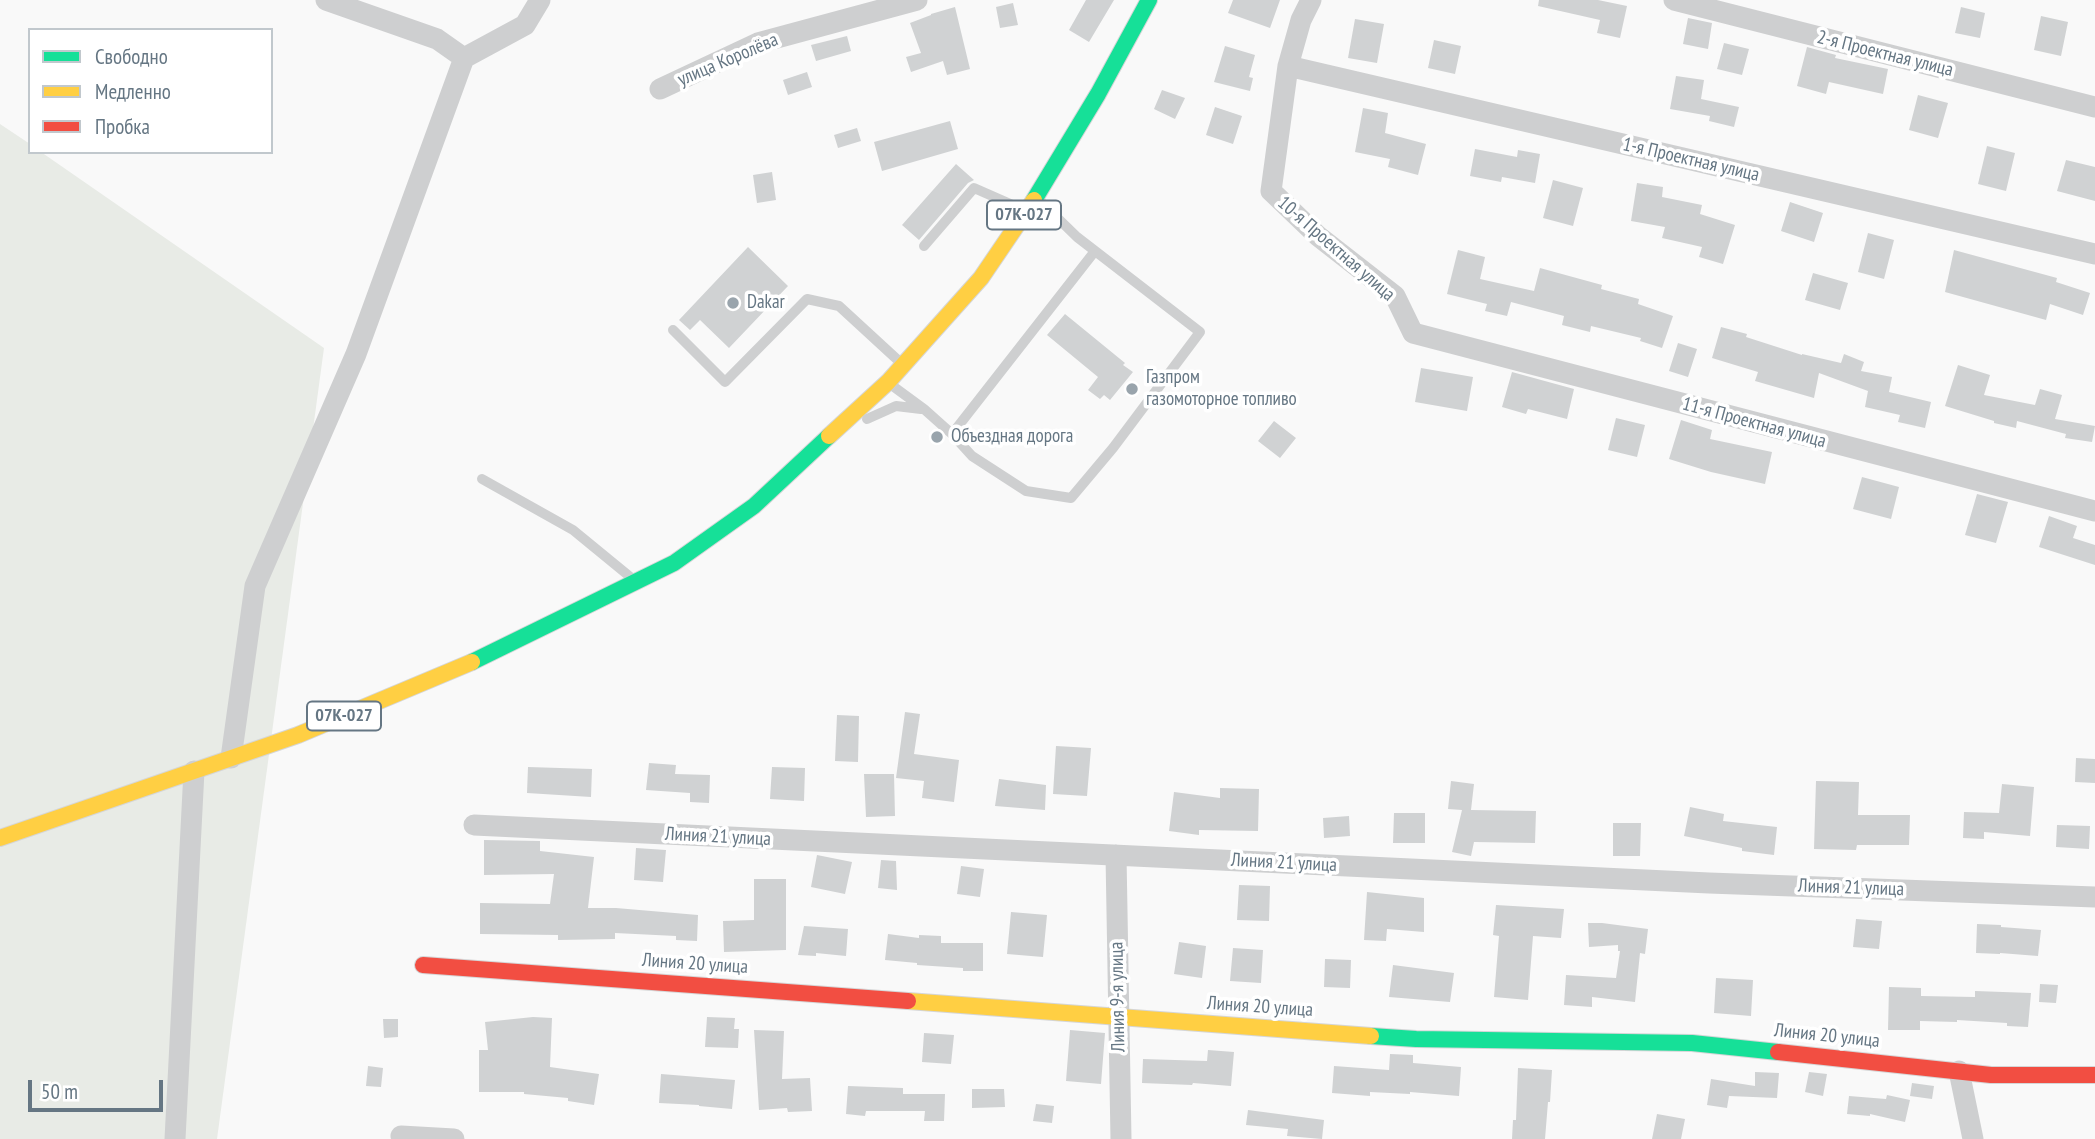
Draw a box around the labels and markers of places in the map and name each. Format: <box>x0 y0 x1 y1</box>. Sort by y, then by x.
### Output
place label: Dakar <box>747 292 785 314</box>
marker: Dakar <box>725 295 741 311</box>
place label: Газпром газомоторное топливо <box>1146 367 1297 411</box>
marker: Газпром газомоторное топливо <box>1124 381 1140 397</box>
place label: Объездная дорога <box>951 426 1073 448</box>
marker: Объездная дорога <box>929 429 945 445</box>

